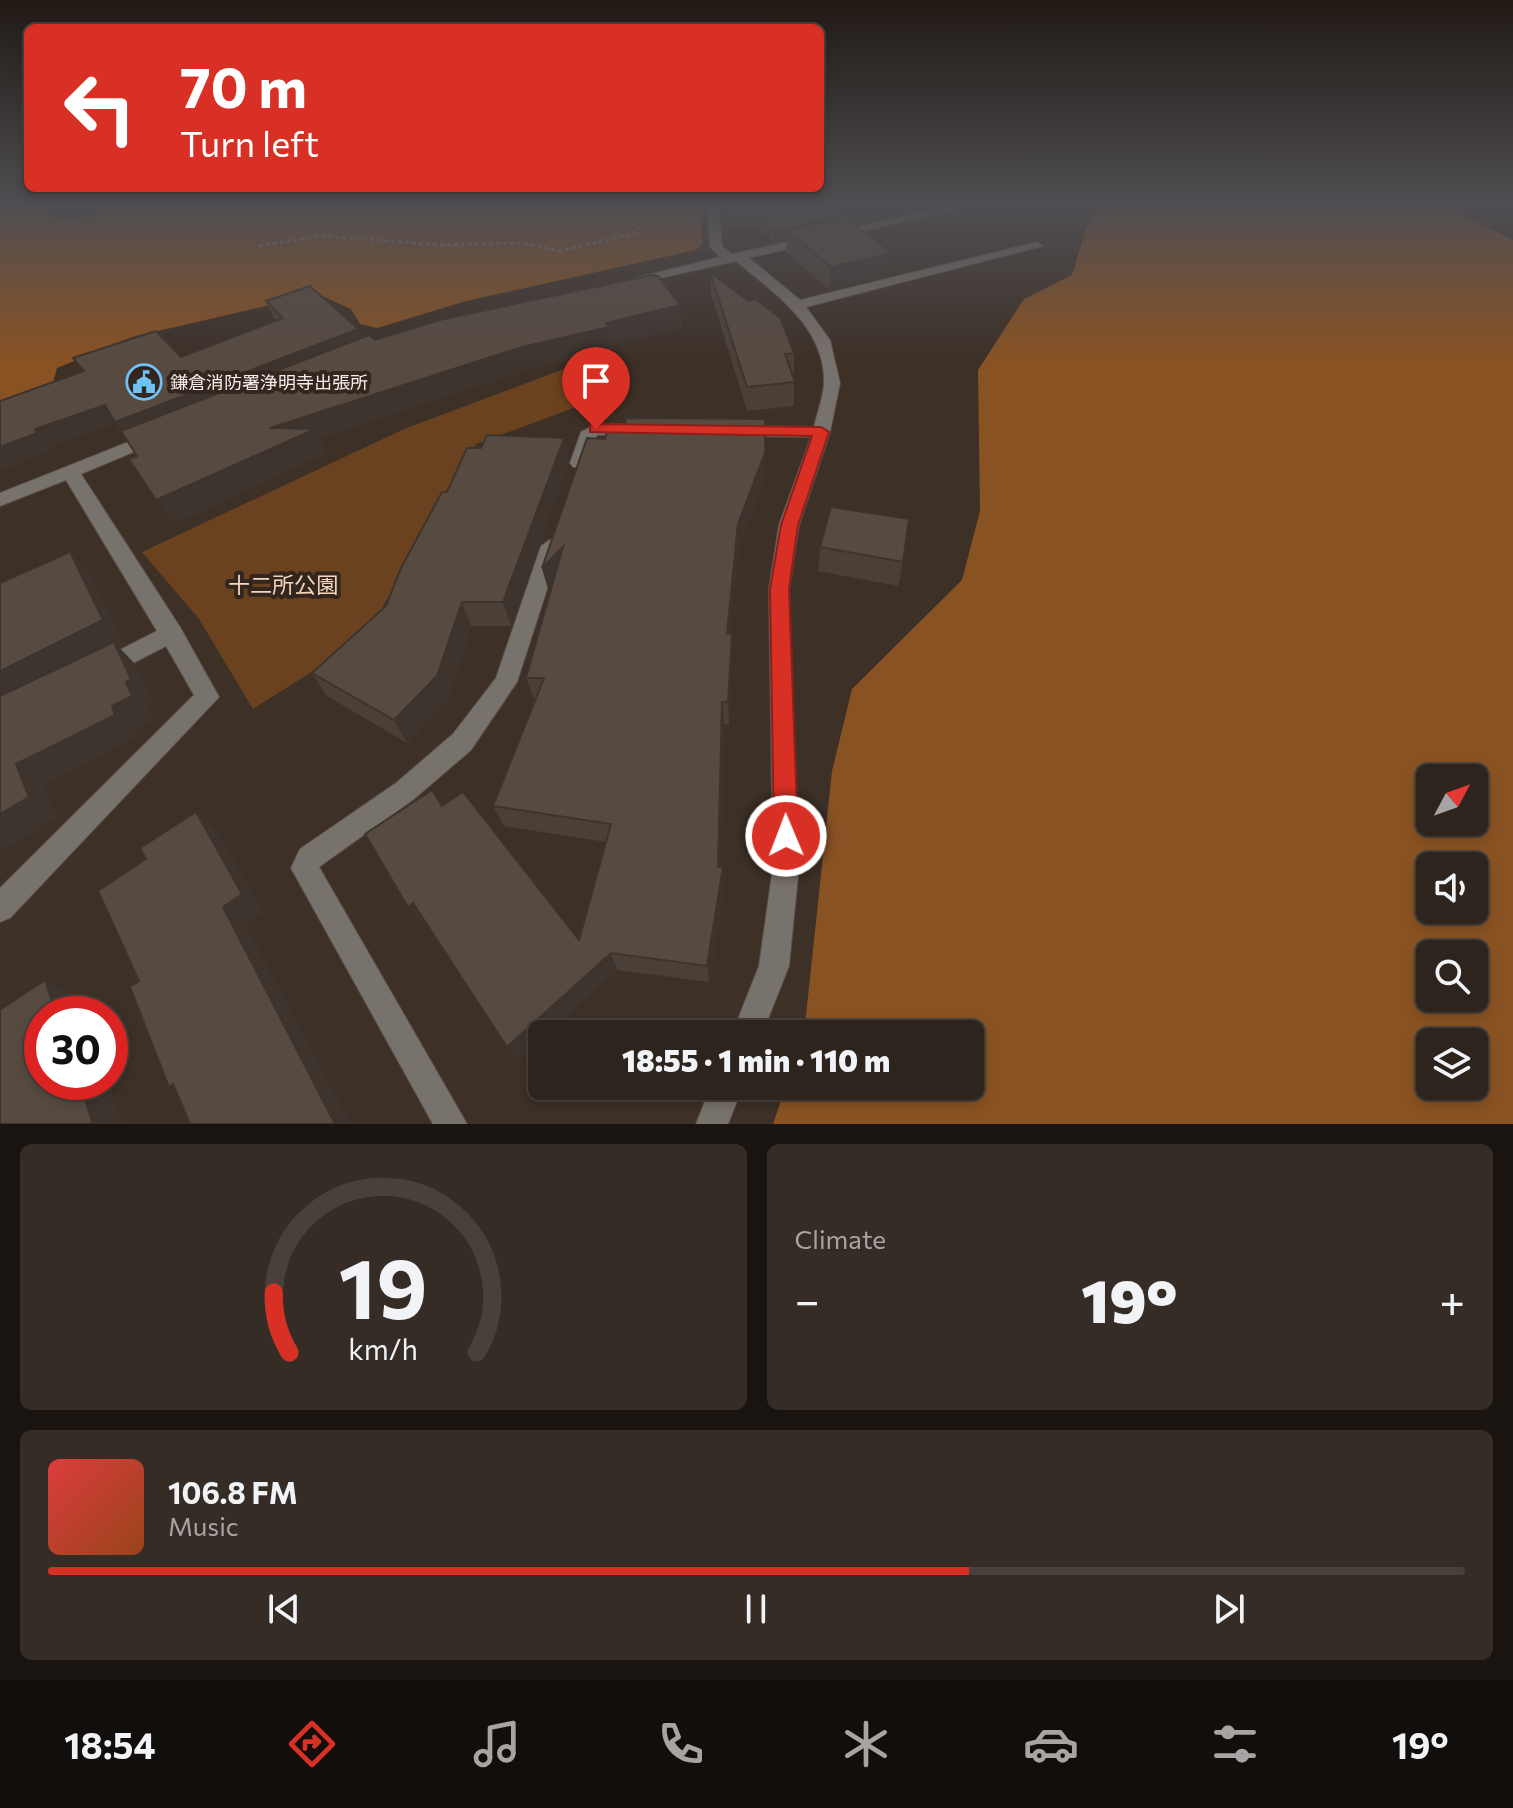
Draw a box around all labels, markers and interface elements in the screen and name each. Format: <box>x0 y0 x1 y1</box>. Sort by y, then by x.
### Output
text: 70 m <box>180 51 307 120</box>
icon: left <box>48 56 152 160</box>
text: Turn left <box>180 120 319 164</box>
pin <box>562 347 630 429</box>
icon: arrive <box>574 359 618 403</box>
public building icon: 鎌倉消防署浄明寺出張所 <box>125 363 163 401</box>
place label: 鎌倉消防署浄明寺出張所 <box>170 371 368 393</box>
park label: 十二所公園 <box>228 571 338 598</box>
north arrow <box>1416 764 1488 836</box>
map controls <box>1416 764 1488 1100</box>
position arrow <box>744 794 828 878</box>
button: sound <box>1416 852 1488 924</box>
button: search <box>1416 940 1488 1012</box>
speed limit sign: 30 <box>24 996 128 1100</box>
button: layers <box>1416 1028 1488 1100</box>
text: 18:55 · 1 min · 110 m <box>622 1041 890 1078</box>
text: Climate <box>795 1223 886 1254</box>
text: 19 <box>339 1234 428 1336</box>
text: 19° <box>1081 1262 1177 1335</box>
text: − <box>795 1272 820 1326</box>
text: + <box>1439 1272 1465 1326</box>
text: km/h <box>348 1331 418 1366</box>
text: 106.8 FM <box>168 1473 298 1510</box>
text: Music <box>168 1510 239 1541</box>
icon: previous <box>262 1587 306 1631</box>
icon: pause <box>734 1587 778 1631</box>
icon: next <box>1207 1587 1251 1631</box>
icon: directions <box>284 1716 340 1772</box>
icon: music <box>469 1716 525 1772</box>
icon: phone <box>653 1716 709 1772</box>
icon: climate <box>838 1716 894 1772</box>
icon: car <box>1023 1716 1079 1772</box>
icon: filters <box>1207 1716 1263 1772</box>
text: 18:54 <box>64 1722 155 1766</box>
text: 19° <box>1392 1722 1449 1766</box>

